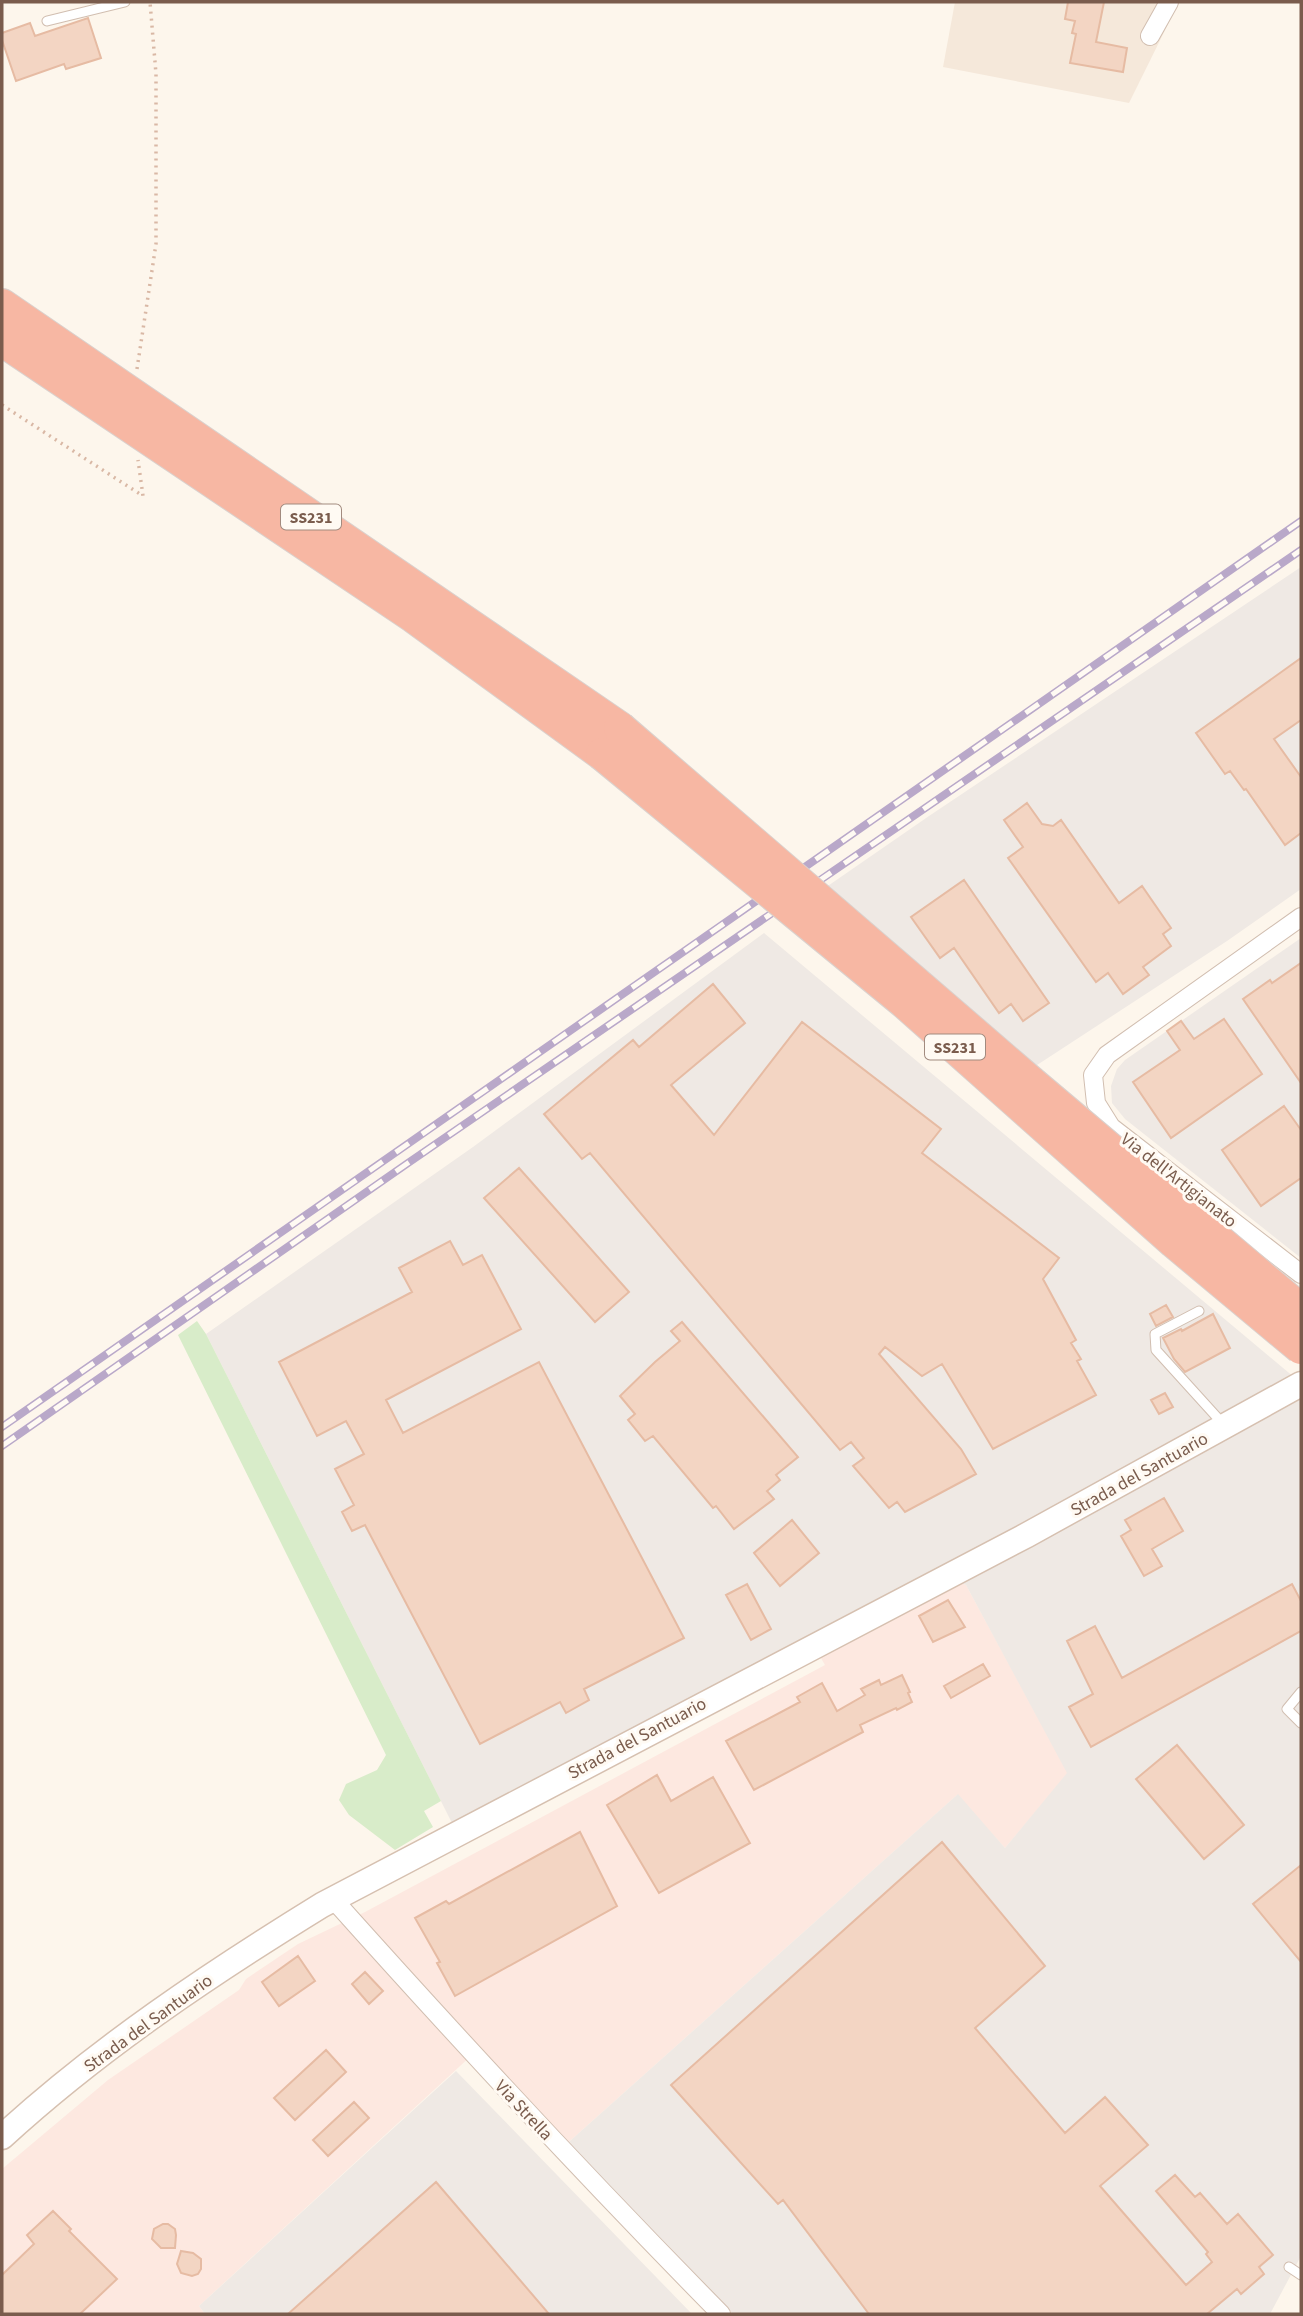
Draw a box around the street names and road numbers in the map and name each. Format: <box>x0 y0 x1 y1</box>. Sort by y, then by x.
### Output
road number: SS231 <box>281 504 341 530</box>
road number: SS231 <box>925 1035 985 1060</box>
street label: Via dell'Artigianato <box>1115 1127 1242 1234</box>
street label: Strada del Santuario <box>1066 1426 1213 1523</box>
street label: Strada del Santuario <box>563 1691 711 1786</box>
street label: Strada del Santuario <box>79 1968 218 2079</box>
street label: Via Strella <box>489 2074 558 2146</box>

